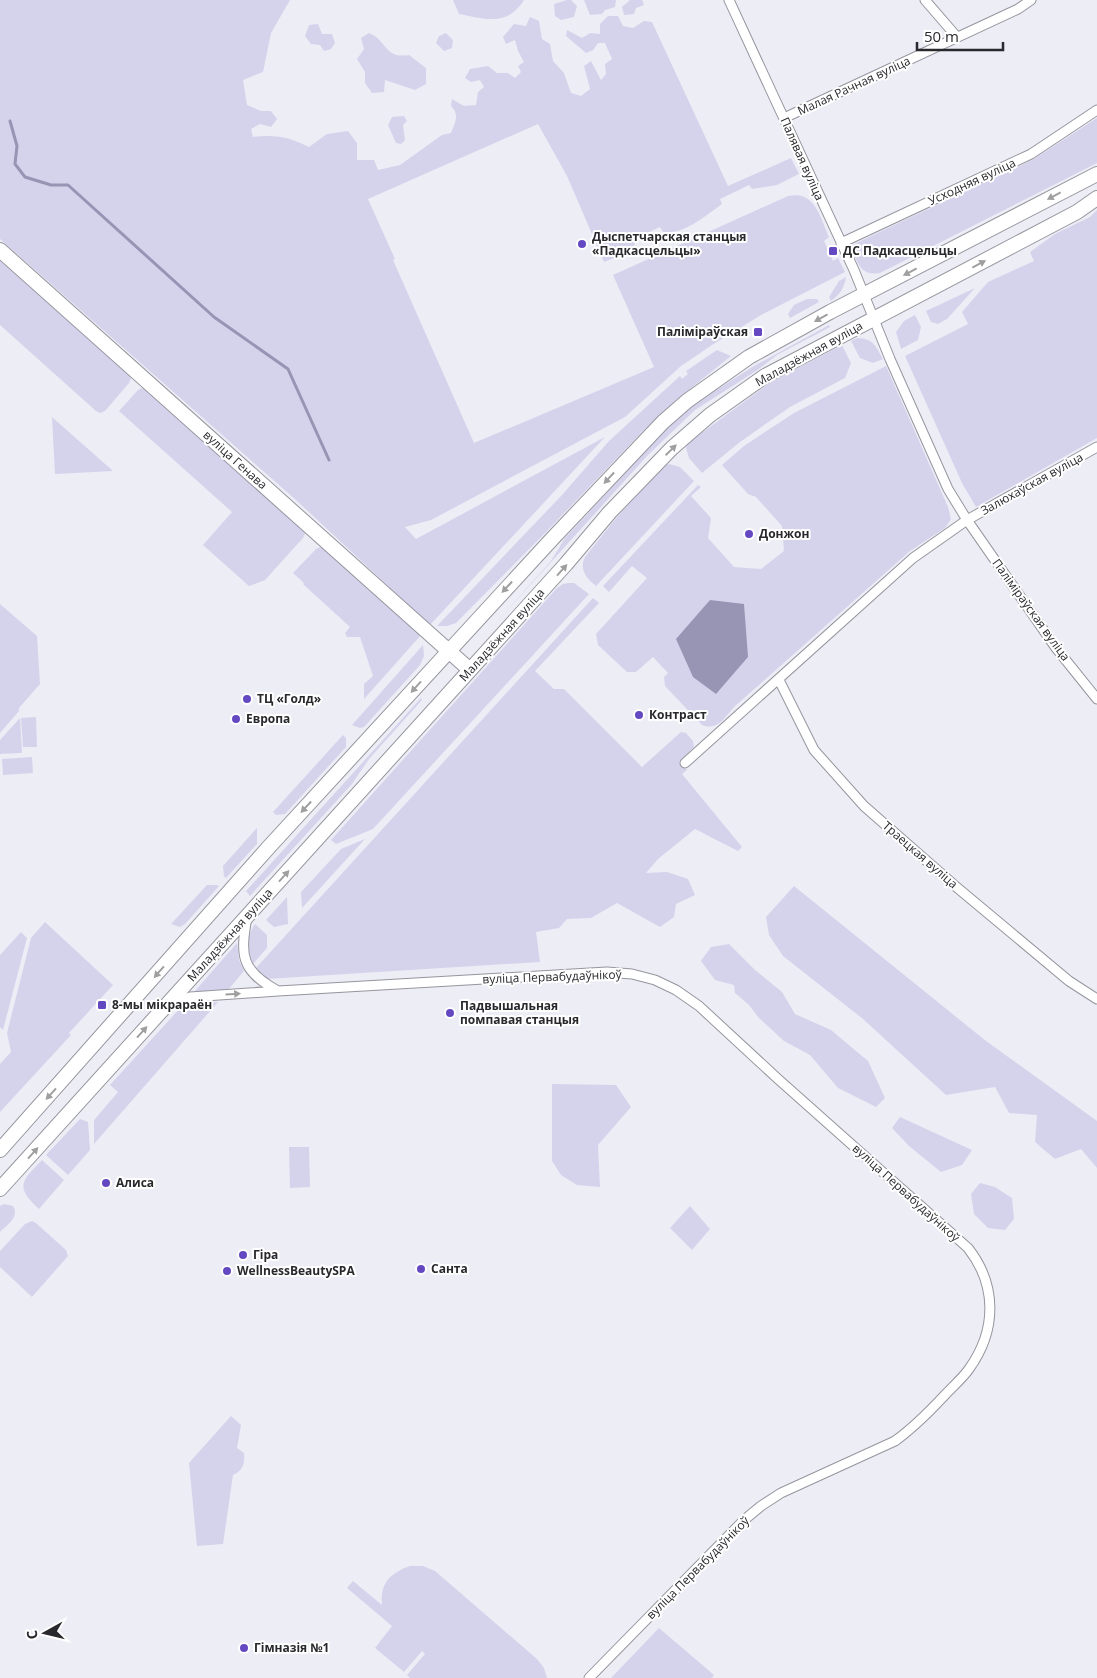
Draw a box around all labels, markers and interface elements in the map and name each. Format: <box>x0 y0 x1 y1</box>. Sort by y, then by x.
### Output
scale bar <box>917 20 1003 52</box>
text: 50 m <box>924 26 959 46</box>
street label: Малая Рачная вуліца <box>794 52 913 119</box>
street label: Палявая вуліца <box>777 115 828 203</box>
street label: Усходняя вуліца <box>925 154 1018 209</box>
one-way arrow <box>1047 192 1061 201</box>
place label: Дыспетчарская станцыя «Падкасцельцы» <box>592 228 746 259</box>
marker: Дыспетчарская станцыя «Падкасцельцы» <box>576 238 588 250</box>
place label: ДС Падкасцельцы <box>843 242 957 259</box>
marker: ДС Падкасцельцы <box>827 245 839 257</box>
one-way arrow <box>972 260 986 268</box>
one-way arrow <box>902 268 917 276</box>
one-way arrow <box>813 314 828 322</box>
street label: Маладзёжная вуліца <box>752 317 865 390</box>
place label: Паліміраўская <box>657 323 748 340</box>
marker: Паліміраўская <box>752 326 764 338</box>
street label: вуліца Генава <box>200 426 271 493</box>
one-way arrow <box>665 444 677 456</box>
street label: Залюхаўская вуліца <box>977 448 1086 519</box>
one-way arrow <box>603 472 615 484</box>
place label: Донжон <box>759 525 809 542</box>
marker: Донжон <box>743 528 755 540</box>
street label: Паліміраўская вуліца <box>989 555 1074 664</box>
one-way arrow <box>556 563 567 576</box>
one-way arrow <box>501 581 513 593</box>
street label: Маладзёжная вуліца <box>455 584 548 685</box>
one-way arrow <box>410 681 421 694</box>
place label: ТЦ «Голд» <box>257 690 321 707</box>
marker: ТЦ «Голд» <box>241 693 253 705</box>
place label: Контраст <box>649 706 707 723</box>
marker: Контраст <box>633 709 645 721</box>
place label: Европа <box>246 710 290 727</box>
marker: Европа <box>230 713 242 725</box>
one-way arrow <box>300 801 312 813</box>
street label: Траецкая вуліца <box>879 817 962 892</box>
one-way arrow <box>278 870 290 882</box>
street label: Маладзёжная вуліца <box>183 884 276 985</box>
one-way arrow <box>153 966 164 979</box>
street label: вуліца Первабудаўнікоў <box>482 966 623 987</box>
one-way arrow <box>225 990 241 998</box>
place label: 8-мы мікрараён <box>112 996 212 1013</box>
place label: Падвышальная помпавая станцыя <box>460 997 579 1028</box>
marker: 8-мы мікрараён <box>96 999 108 1011</box>
marker: Падвышальная помпавая станцыя <box>444 1007 456 1019</box>
one-way arrow <box>136 1027 148 1039</box>
one-way arrow <box>45 1087 56 1100</box>
street label: вуліца Первабудаўнікоў <box>849 1140 964 1246</box>
one-way arrow <box>27 1147 39 1159</box>
place label: Алиса <box>116 1174 154 1191</box>
marker: Алиса <box>100 1177 112 1189</box>
place label: Гіра <box>253 1246 278 1263</box>
marker: Гіра <box>237 1249 249 1261</box>
place label: Санта <box>431 1260 468 1277</box>
place label: WellnessBeautySPA <box>237 1262 355 1279</box>
marker: Санта <box>415 1263 427 1275</box>
marker: WellnessBeautySPA <box>221 1265 233 1277</box>
street label: вуліца Первабудаўнікоў <box>642 1512 754 1623</box>
north arrow <box>20 1608 70 1658</box>
text: С <box>22 1629 42 1641</box>
place label: Гімназія №1 <box>254 1639 329 1656</box>
marker: Гімназія №1 <box>238 1642 250 1654</box>

